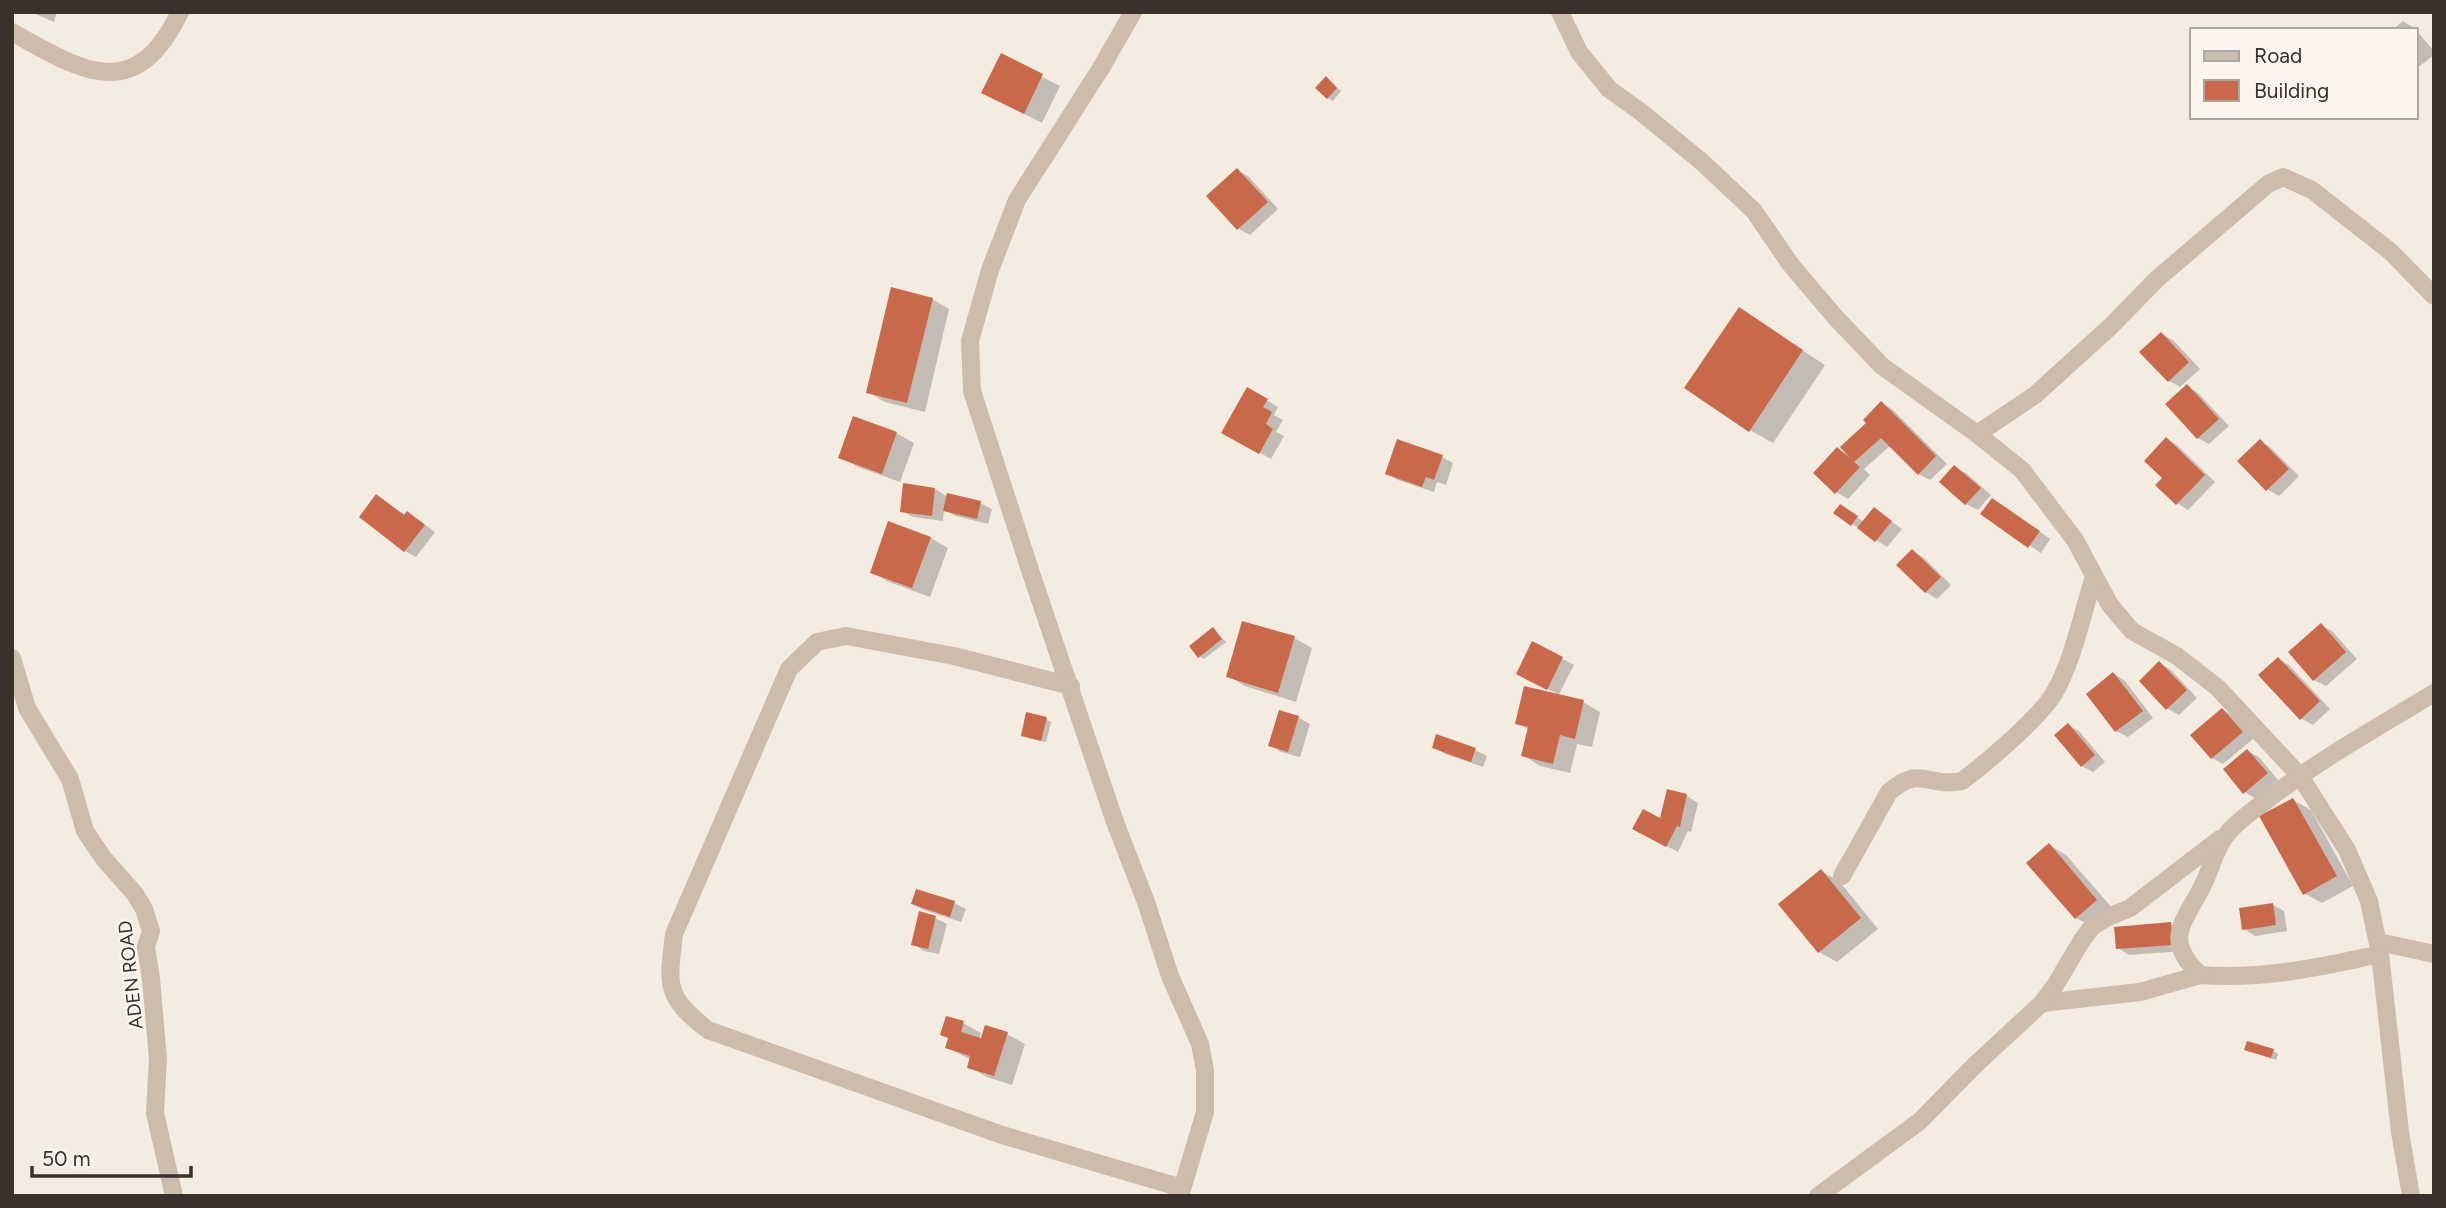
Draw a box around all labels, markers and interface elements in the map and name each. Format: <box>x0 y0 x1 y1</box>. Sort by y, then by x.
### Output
legend <box>2190 28 2418 119</box>
text: Road <box>2254 43 2302 68</box>
text: Building <box>2254 78 2329 103</box>
street label: ADEN ROAD <box>113 919 148 1030</box>
scale bar <box>32 1134 191 1178</box>
text: 50 m <box>42 1146 91 1171</box>

